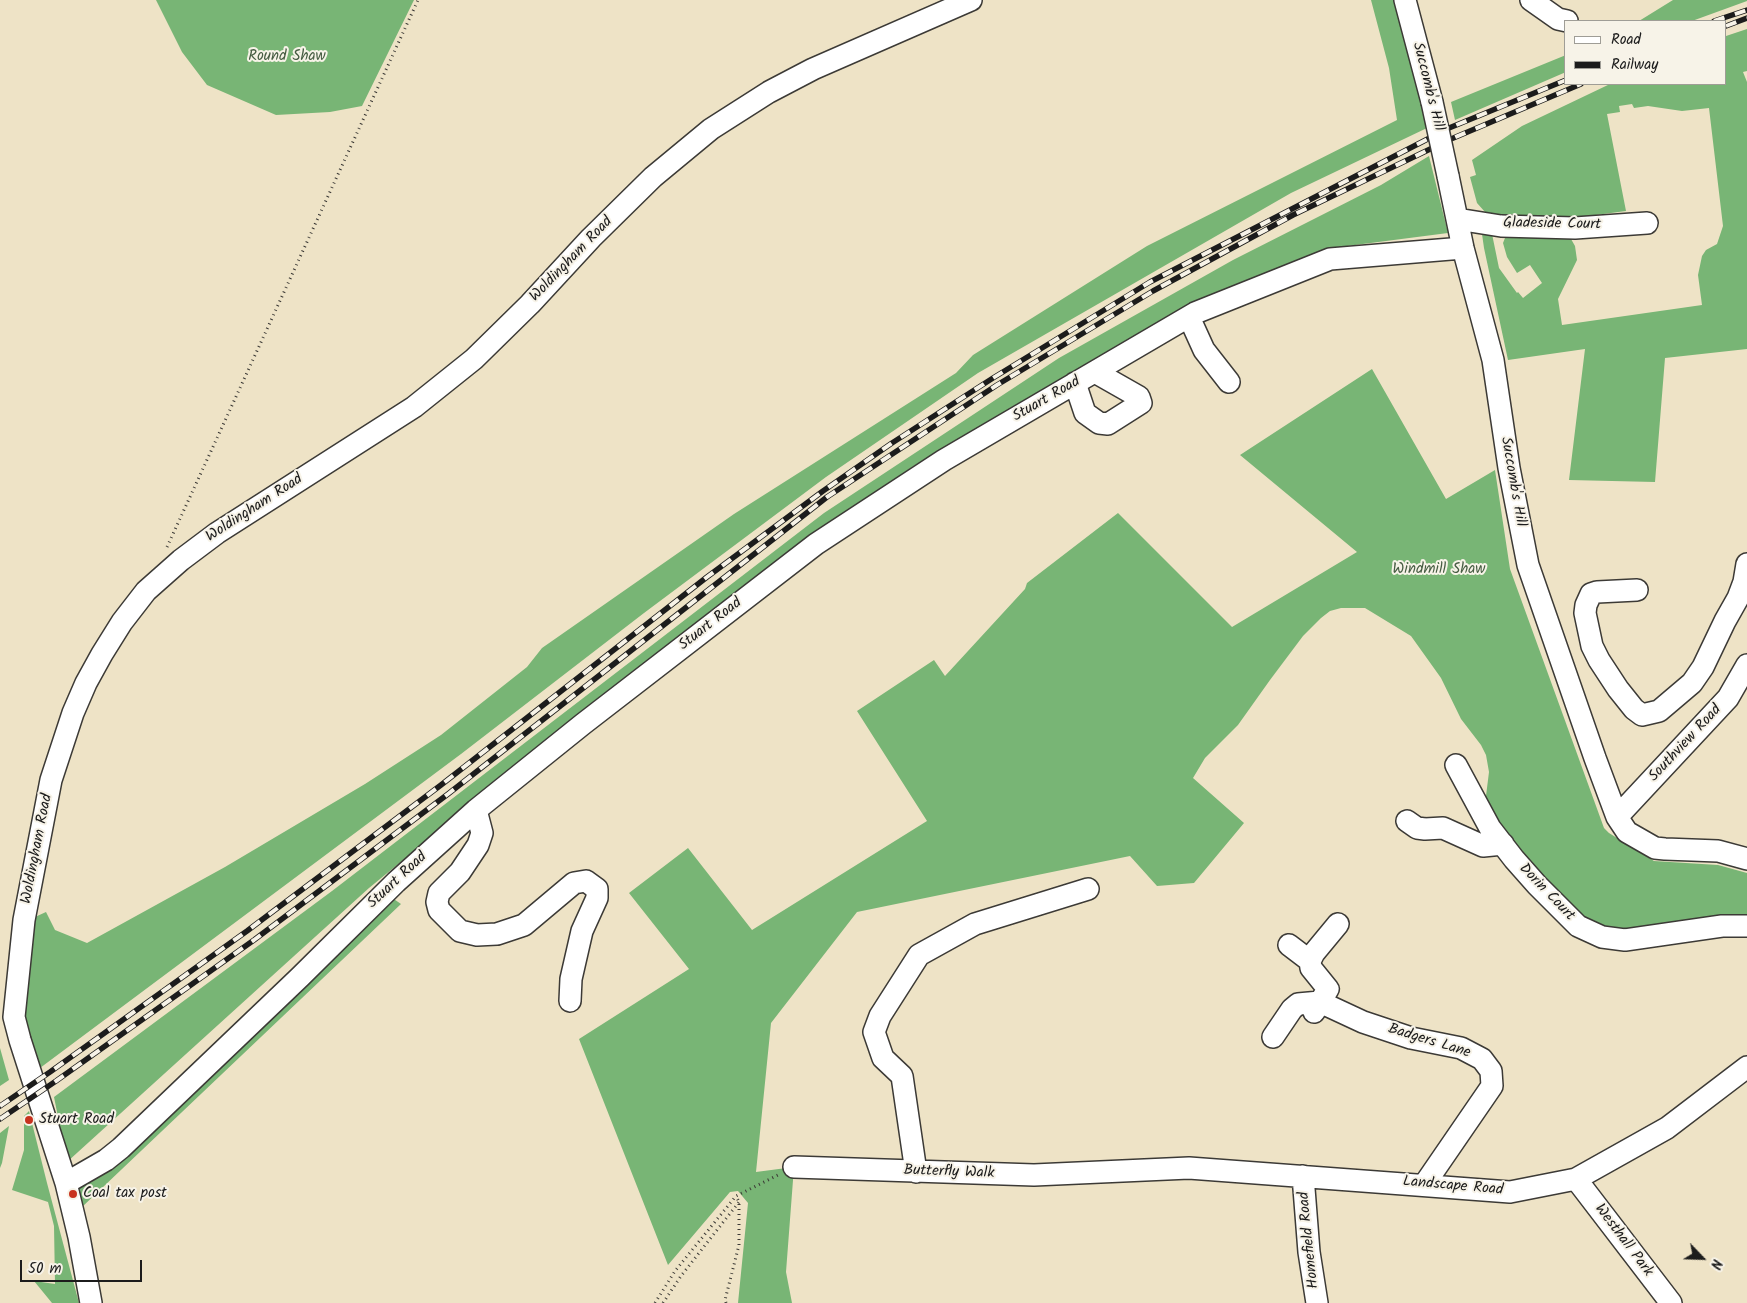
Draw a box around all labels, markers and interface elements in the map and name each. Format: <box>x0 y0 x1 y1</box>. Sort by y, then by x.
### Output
legend <box>1564 20 1727 85</box>
text: Road <box>1611 28 1641 52</box>
street label: Succomb's Hill <box>1407 41 1447 133</box>
park label: Round Shaw <box>248 48 326 66</box>
text: Railway <box>1611 53 1658 77</box>
street label: Woldingham Road <box>527 214 617 306</box>
street label: Gladeside Court <box>1503 215 1601 235</box>
street label: Stuart Road <box>1010 373 1084 427</box>
street label: Succomb's Hill <box>1495 436 1529 528</box>
street label: Woldingham Road <box>203 471 307 547</box>
park label: Windmill Shaw <box>1393 561 1485 579</box>
street label: Stuart Road <box>676 595 746 655</box>
street label: Southview Road <box>1646 702 1726 786</box>
street label: Woldingham Road <box>19 793 57 905</box>
street label: Stuart Road <box>364 849 432 913</box>
street label: Dorin Court <box>1514 861 1578 925</box>
street label: Badgers Lane <box>1386 1021 1472 1063</box>
place label: Stuart Road <box>39 1111 114 1129</box>
marker: Stuart Road <box>23 1114 35 1126</box>
street label: Butterfly Walk <box>903 1162 995 1184</box>
street label: Landscape Road <box>1402 1174 1504 1200</box>
place label: Coal tax post <box>83 1185 167 1203</box>
marker: Coal tax post <box>67 1188 79 1200</box>
street label: Homefield Road <box>1296 1191 1324 1289</box>
street label: Westhall Park <box>1590 1201 1656 1281</box>
north arrow <box>1677 1233 1727 1283</box>
scale bar <box>22 1250 145 1282</box>
text: N <box>1704 1256 1728 1273</box>
text: 50 m <box>28 1257 62 1281</box>

